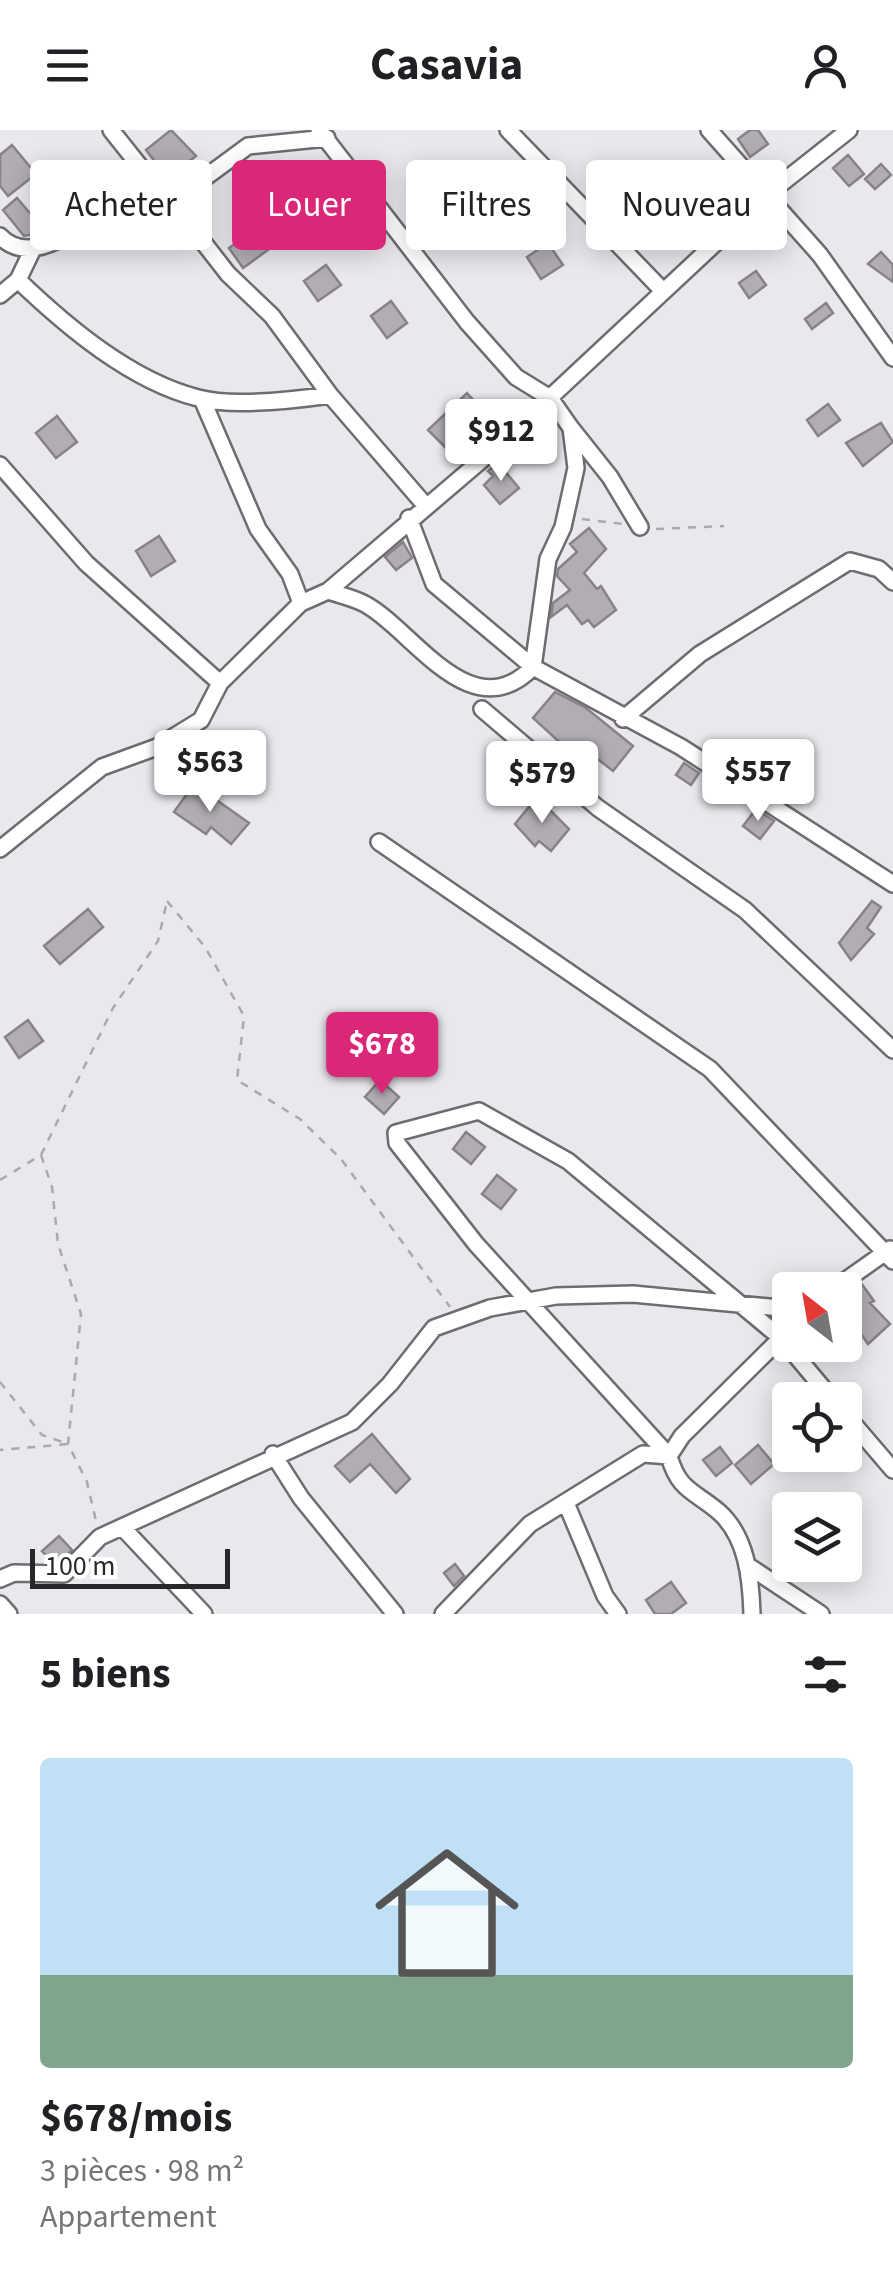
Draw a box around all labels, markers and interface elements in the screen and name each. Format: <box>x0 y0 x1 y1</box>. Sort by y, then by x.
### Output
text: Casavia <box>370 33 523 97</box>
icon: menu <box>40 38 95 93</box>
icon: person <box>798 38 853 93</box>
chip: Acheter <box>30 160 212 250</box>
chip: Louer <box>232 160 386 250</box>
chip: Filtres <box>406 160 566 250</box>
chip: Nouveau <box>586 160 787 250</box>
pin: $912 <box>442 399 560 484</box>
text: $912 <box>467 408 535 454</box>
pin: $563 <box>151 730 269 815</box>
text: $563 <box>176 739 244 785</box>
pin: $557 <box>699 739 817 824</box>
pin: $579 <box>483 741 601 826</box>
text: $557 <box>724 748 792 794</box>
text: $579 <box>508 750 576 796</box>
pin: $678 <box>323 1012 441 1097</box>
text: $678 <box>348 1021 416 1067</box>
north arrow <box>772 1272 862 1362</box>
map controls <box>772 1272 862 1582</box>
button: locate <box>772 1382 862 1472</box>
button: layers <box>772 1492 862 1582</box>
scale bar <box>30 1544 230 1588</box>
text: 100 m <box>45 1546 116 1586</box>
text: 5 biens <box>40 1644 171 1704</box>
icon: filters <box>798 1647 853 1702</box>
icon: home <box>357 1823 537 2003</box>
text: $678/mois <box>40 2088 232 2148</box>
text: 3 pièces · 98 m² <box>40 2148 244 2194</box>
text: Appartement <box>40 2194 217 2240</box>

